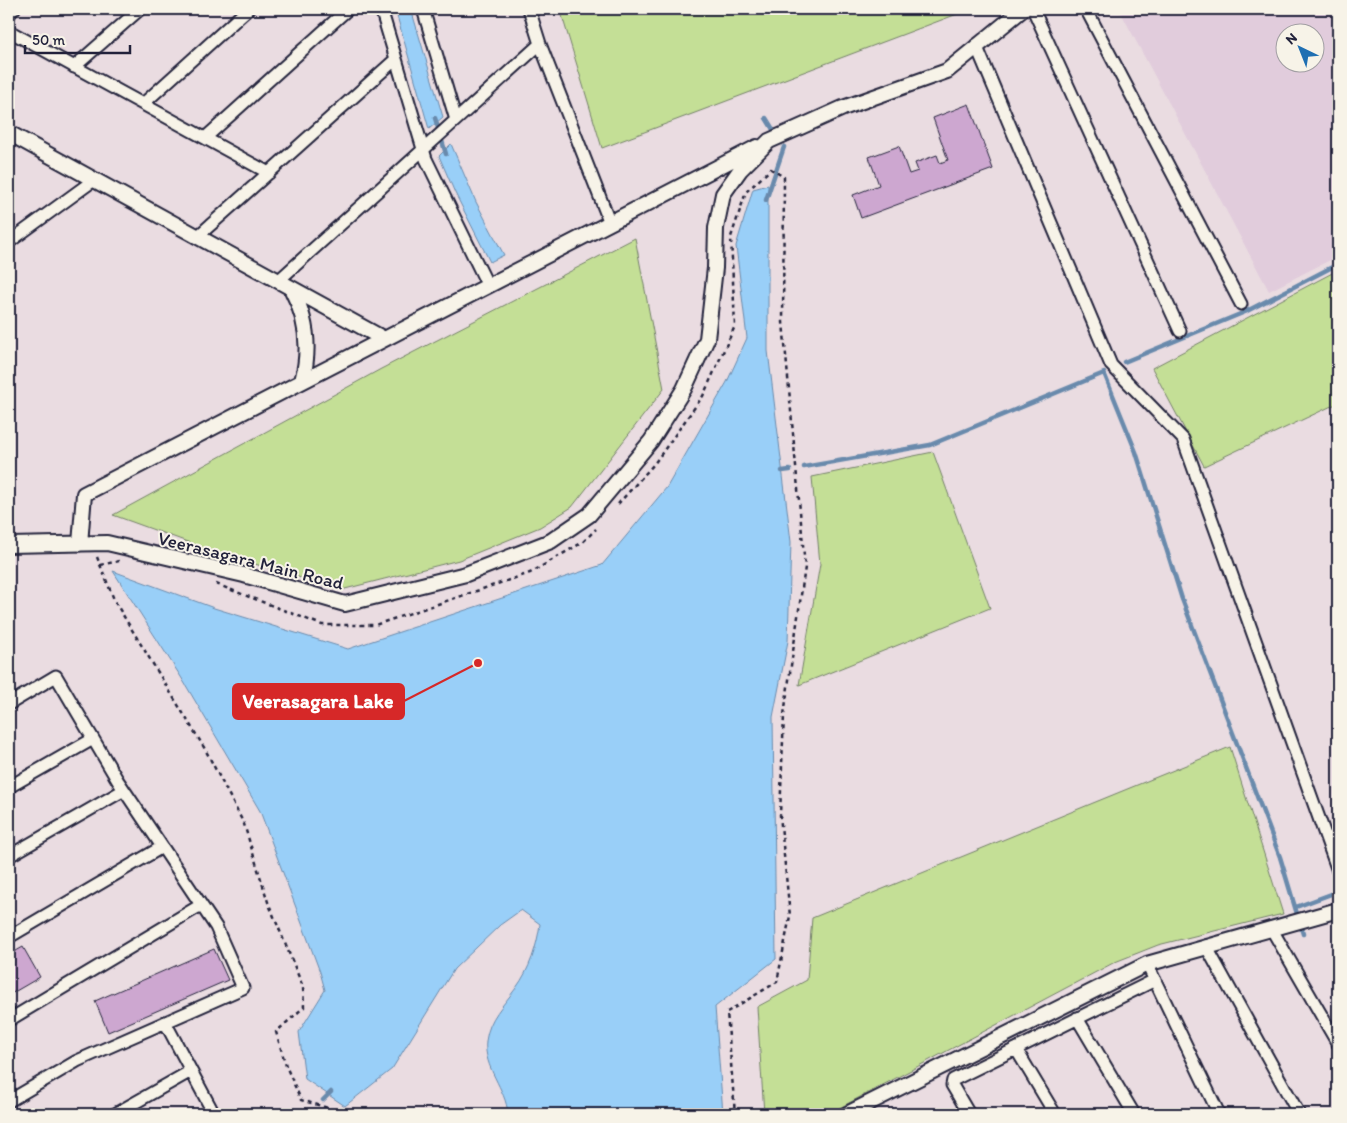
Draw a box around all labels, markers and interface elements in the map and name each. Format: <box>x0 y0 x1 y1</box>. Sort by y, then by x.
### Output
scale bar <box>25 22 130 54</box>
north arrow <box>1274 22 1324 72</box>
text: N <box>1282 29 1301 48</box>
text: 50 m <box>32 31 65 49</box>
street label: Veerasagara Main Road <box>156 526 347 595</box>
callout: Veerasagara Lake <box>233 684 404 719</box>
text: Veerasagara Lake <box>243 689 394 714</box>

